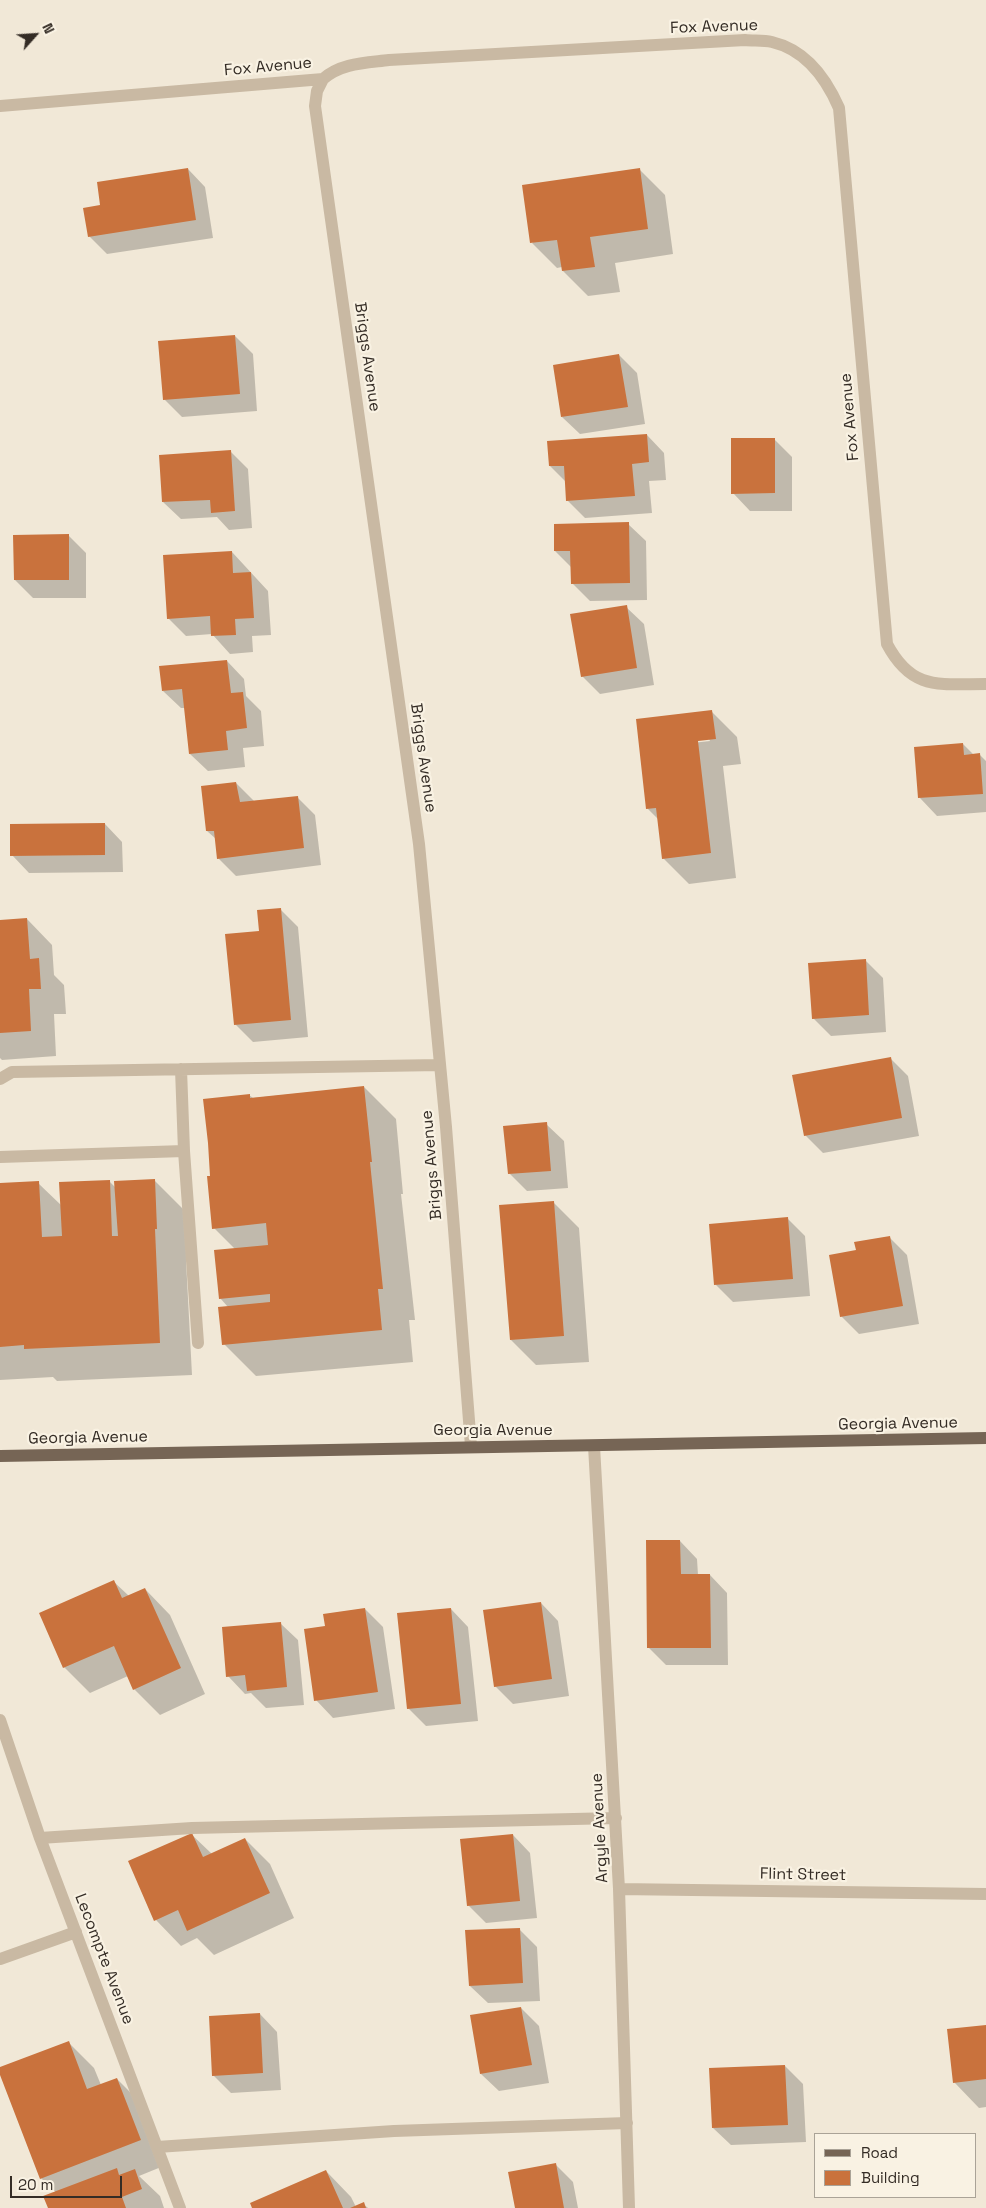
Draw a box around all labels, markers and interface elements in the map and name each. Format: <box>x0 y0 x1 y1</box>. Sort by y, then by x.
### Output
north arrow <box>10 10 60 60</box>
street label: Fox Avenue <box>670 16 758 38</box>
text: N <box>38 20 59 37</box>
street label: Fox Avenue <box>223 54 313 80</box>
street label: Briggs Avenue <box>350 301 384 413</box>
street label: Fox Avenue <box>837 372 863 462</box>
street label: Briggs Avenue <box>406 702 440 814</box>
street label: Briggs Avenue <box>418 1109 446 1221</box>
street label: Georgia Avenue <box>838 1413 958 1435</box>
street label: Georgia Avenue <box>433 1421 553 1441</box>
street label: Georgia Avenue <box>28 1427 148 1449</box>
street label: Argyle Avenue <box>588 1773 612 1883</box>
street label: Flint Street <box>760 1865 846 1885</box>
street label: Lecompte Avenue <box>70 1891 138 2027</box>
legend <box>814 2133 976 2198</box>
text: Road <box>861 2143 898 2162</box>
scale bar <box>12 2166 125 2198</box>
text: Building <box>861 2168 920 2187</box>
text: 20 m <box>18 2175 53 2194</box>

